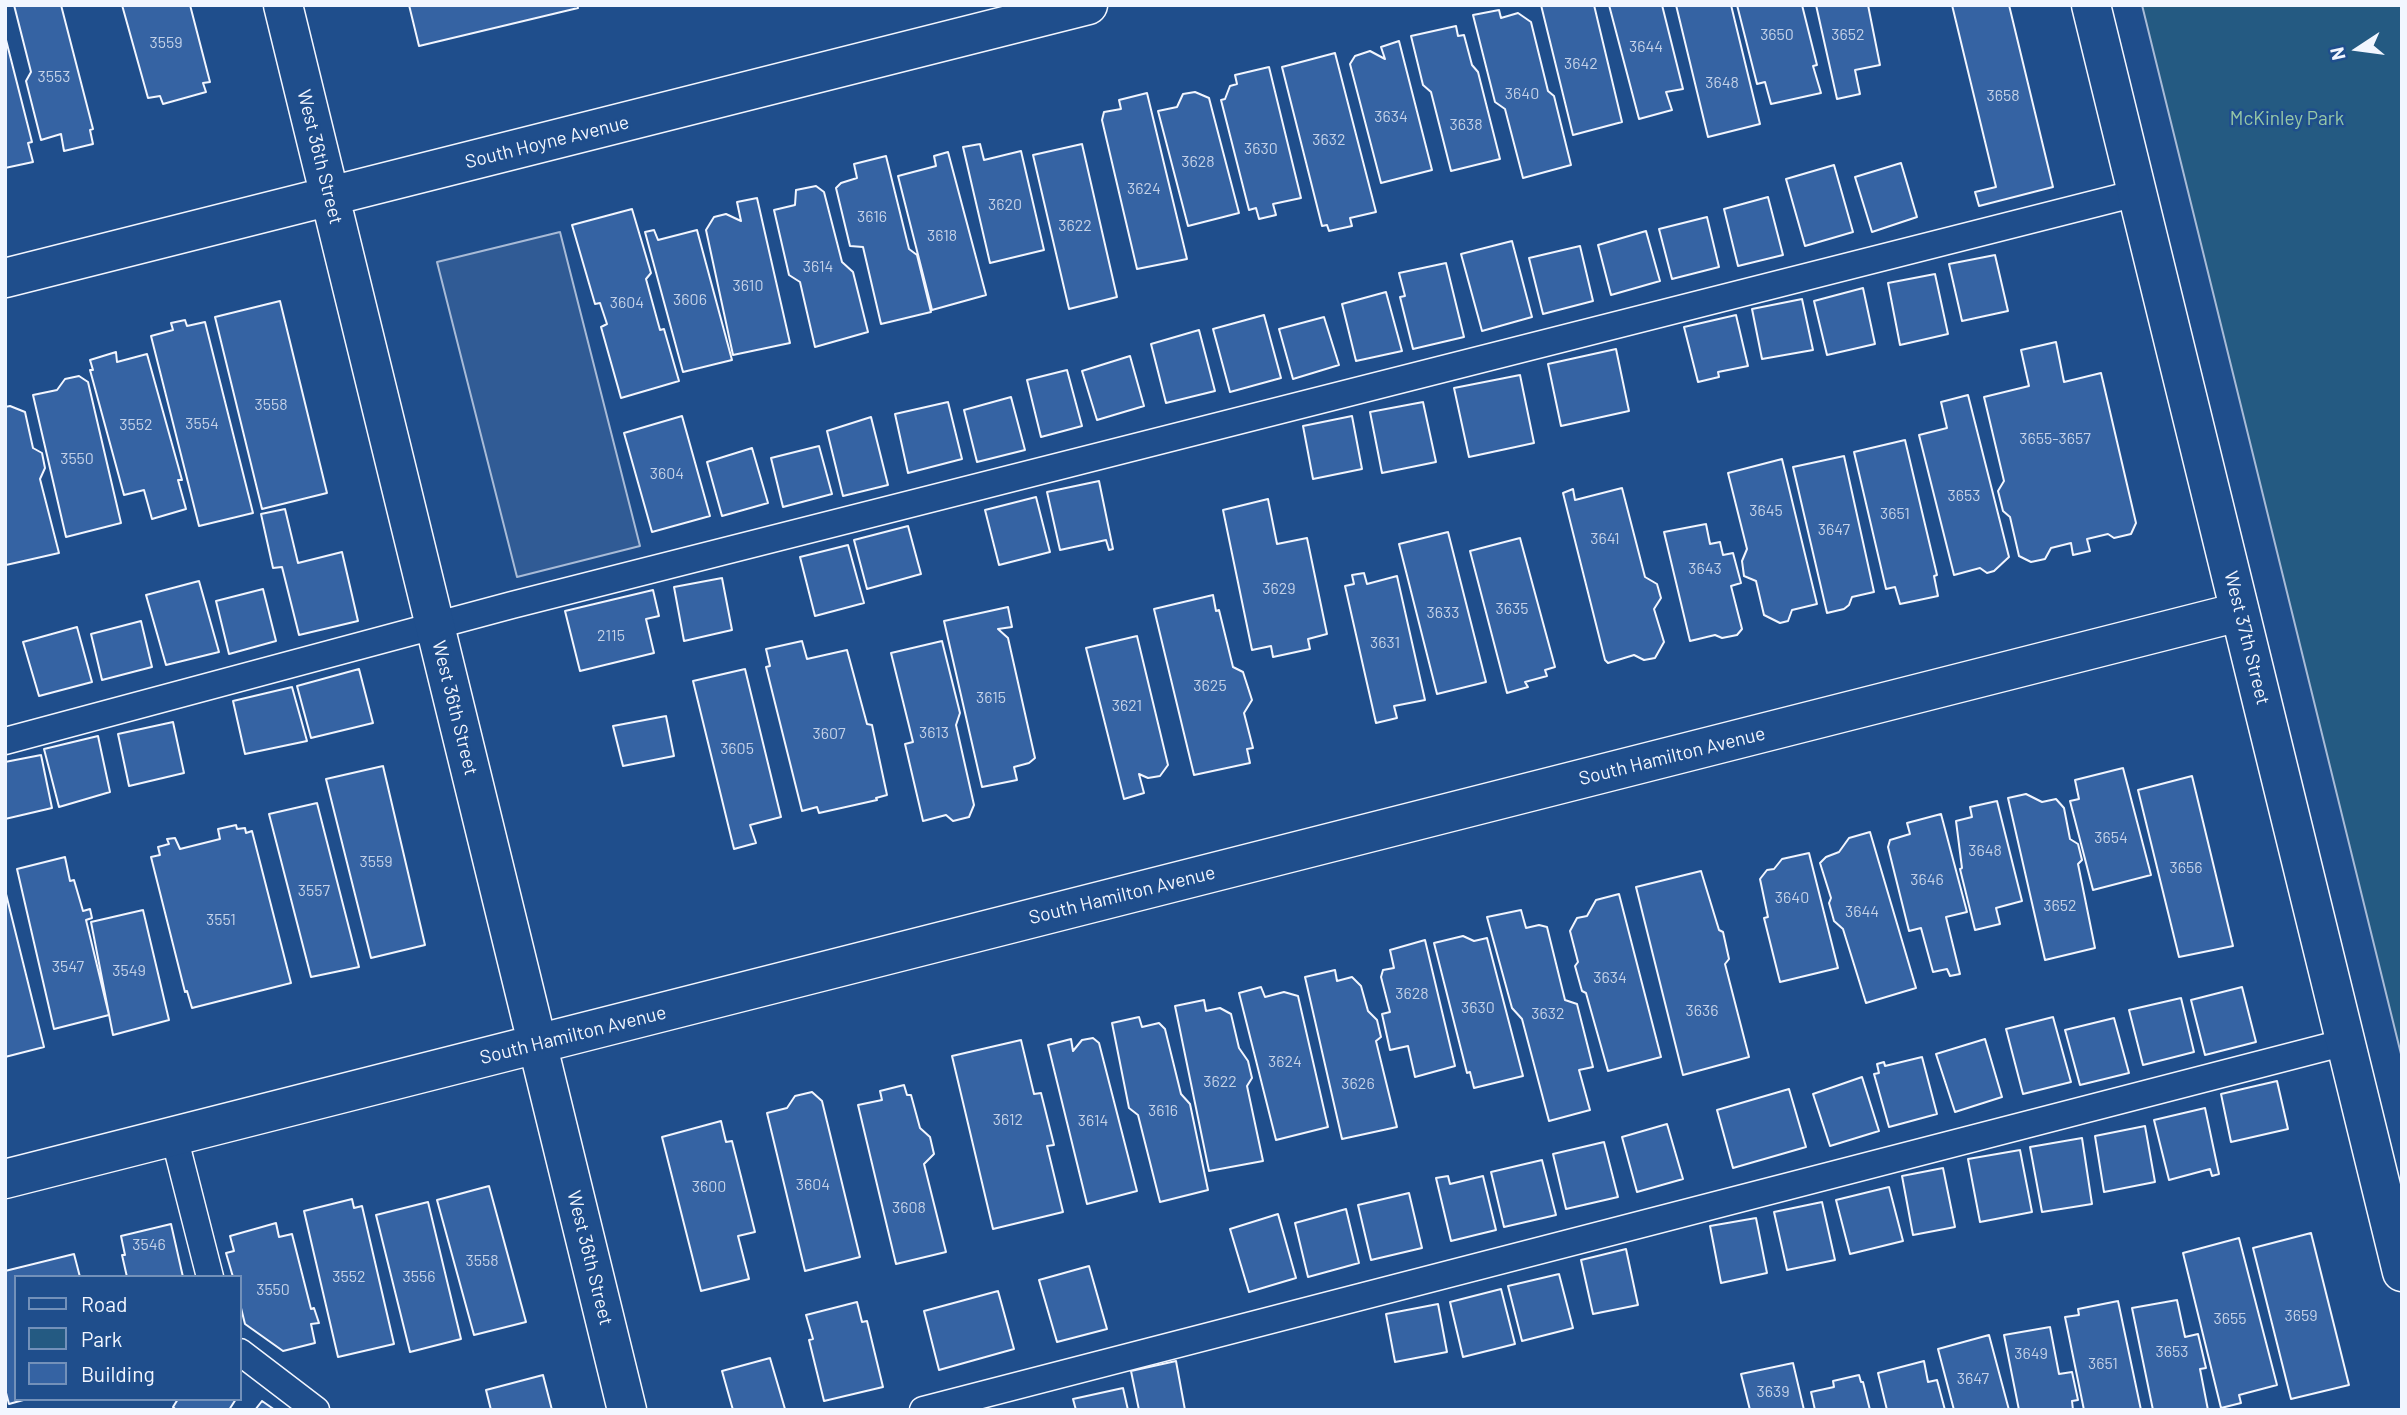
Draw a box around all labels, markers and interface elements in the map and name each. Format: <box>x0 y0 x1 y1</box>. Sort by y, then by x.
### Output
north arrow <box>2323 14 2393 84</box>
house number: 3650 <box>1760 25 1794 45</box>
house number: 3652 <box>1831 25 1865 45</box>
house number: 3559 <box>149 33 183 53</box>
house number: 3644 <box>1629 37 1663 57</box>
text: N <box>2324 45 2350 63</box>
house number: 3642 <box>1564 54 1598 74</box>
house number: 3553 <box>38 67 70 87</box>
house number: 3648 <box>1705 73 1739 93</box>
house number: 3640 <box>1505 84 1539 104</box>
house number: 3658 <box>1986 86 2020 106</box>
street label: West 36th Street <box>292 87 348 227</box>
house number: 3634 <box>1374 107 1408 127</box>
park label: McKinley Park <box>2230 108 2344 130</box>
street label: South Hoyne Avenue <box>463 111 631 173</box>
house number: 3638 <box>1449 115 1483 135</box>
house number: 3632 <box>1312 130 1346 150</box>
house number: 3630 <box>1244 139 1278 159</box>
house number: 3628 <box>1181 152 1215 172</box>
house number: 3624 <box>1127 179 1161 199</box>
house number: 3620 <box>988 195 1022 215</box>
house number: 3616 <box>857 207 887 227</box>
house number: 3622 <box>1058 216 1092 236</box>
house number: 3618 <box>927 226 957 246</box>
house number: 3614 <box>803 257 833 277</box>
house number: 3610 <box>733 276 763 296</box>
house number: 3606 <box>673 290 707 310</box>
house number: 3604 <box>610 293 644 313</box>
house number: 3558 <box>254 395 288 415</box>
house number: 3554 <box>185 414 219 434</box>
house number: 3552 <box>119 415 153 435</box>
house number: 3655-3657 <box>2019 429 2091 449</box>
house number: 3550 <box>60 449 94 469</box>
house number: 3604 <box>650 464 684 484</box>
house number: 3653 <box>1948 486 1980 506</box>
house number: 3645 <box>1749 501 1783 521</box>
house number: 3651 <box>1880 504 1910 524</box>
house number: 3647 <box>1818 520 1850 540</box>
house number: 3641 <box>1590 529 1620 549</box>
house number: 3643 <box>1688 559 1722 579</box>
street label: West 37th Street <box>2219 569 2275 707</box>
house number: 3629 <box>1262 579 1296 599</box>
house number: 3635 <box>1496 599 1528 619</box>
house number: 3633 <box>1427 603 1459 623</box>
house number: 2115 <box>597 626 625 646</box>
house number: 3631 <box>1370 633 1400 653</box>
street label: West 36th Street <box>427 638 483 778</box>
house number: 3625 <box>1193 676 1227 696</box>
house number: 3615 <box>976 688 1006 708</box>
house number: 3621 <box>1112 696 1142 716</box>
street label: South Hamilton Avenue <box>1577 722 1767 790</box>
house number: 3613 <box>919 723 949 743</box>
house number: 3607 <box>812 724 846 744</box>
house number: 3605 <box>720 739 754 759</box>
house number: 3654 <box>2094 828 2128 848</box>
house number: 3648 <box>1968 841 2002 861</box>
house number: 3559 <box>359 852 393 872</box>
house number: 3656 <box>2170 858 2202 878</box>
street label: South Hamilton Avenue <box>1027 861 1217 929</box>
house number: 3646 <box>1910 870 1944 890</box>
house number: 3557 <box>298 881 330 901</box>
house number: 3640 <box>1775 888 1809 908</box>
house number: 3652 <box>2043 896 2077 916</box>
house number: 3644 <box>1845 902 1879 922</box>
house number: 3551 <box>206 910 236 930</box>
house number: 3547 <box>52 957 84 977</box>
house number: 3549 <box>112 961 146 981</box>
house number: 3634 <box>1593 968 1627 988</box>
house number: 3628 <box>1395 984 1429 1004</box>
house number: 3630 <box>1461 998 1495 1018</box>
street label: South Hamilton Avenue <box>478 1001 668 1069</box>
house number: 3636 <box>1686 1001 1718 1021</box>
house number: 3632 <box>1531 1004 1565 1024</box>
house number: 3624 <box>1268 1052 1302 1072</box>
house number: 3622 <box>1203 1072 1237 1092</box>
house number: 3626 <box>1341 1074 1375 1094</box>
house number: 3616 <box>1148 1101 1178 1121</box>
house number: 3612 <box>993 1110 1023 1130</box>
house number: 3614 <box>1078 1111 1108 1131</box>
house number: 3604 <box>796 1175 830 1195</box>
house number: 3600 <box>692 1177 726 1197</box>
street label: West 36th Street <box>562 1188 618 1328</box>
house number: 3608 <box>892 1198 926 1218</box>
house number: 3546 <box>132 1235 166 1255</box>
house number: 3558 <box>465 1251 499 1271</box>
house number: 3552 <box>332 1267 366 1287</box>
house number: 3556 <box>403 1267 435 1287</box>
legend <box>14 1275 242 1401</box>
house number: 3550 <box>256 1280 290 1300</box>
text: Road <box>81 1291 127 1316</box>
house number: 3659 <box>2284 1306 2318 1326</box>
house number: 3655 <box>2214 1309 2246 1329</box>
text: Park <box>81 1326 122 1351</box>
house number: 3653 <box>2156 1342 2188 1362</box>
house number: 3649 <box>2014 1344 2048 1364</box>
house number: 3651 <box>2088 1354 2118 1374</box>
text: Building <box>81 1361 155 1386</box>
house number: 3647 <box>1957 1369 1989 1389</box>
house number: 3639 <box>1756 1382 1790 1402</box>

